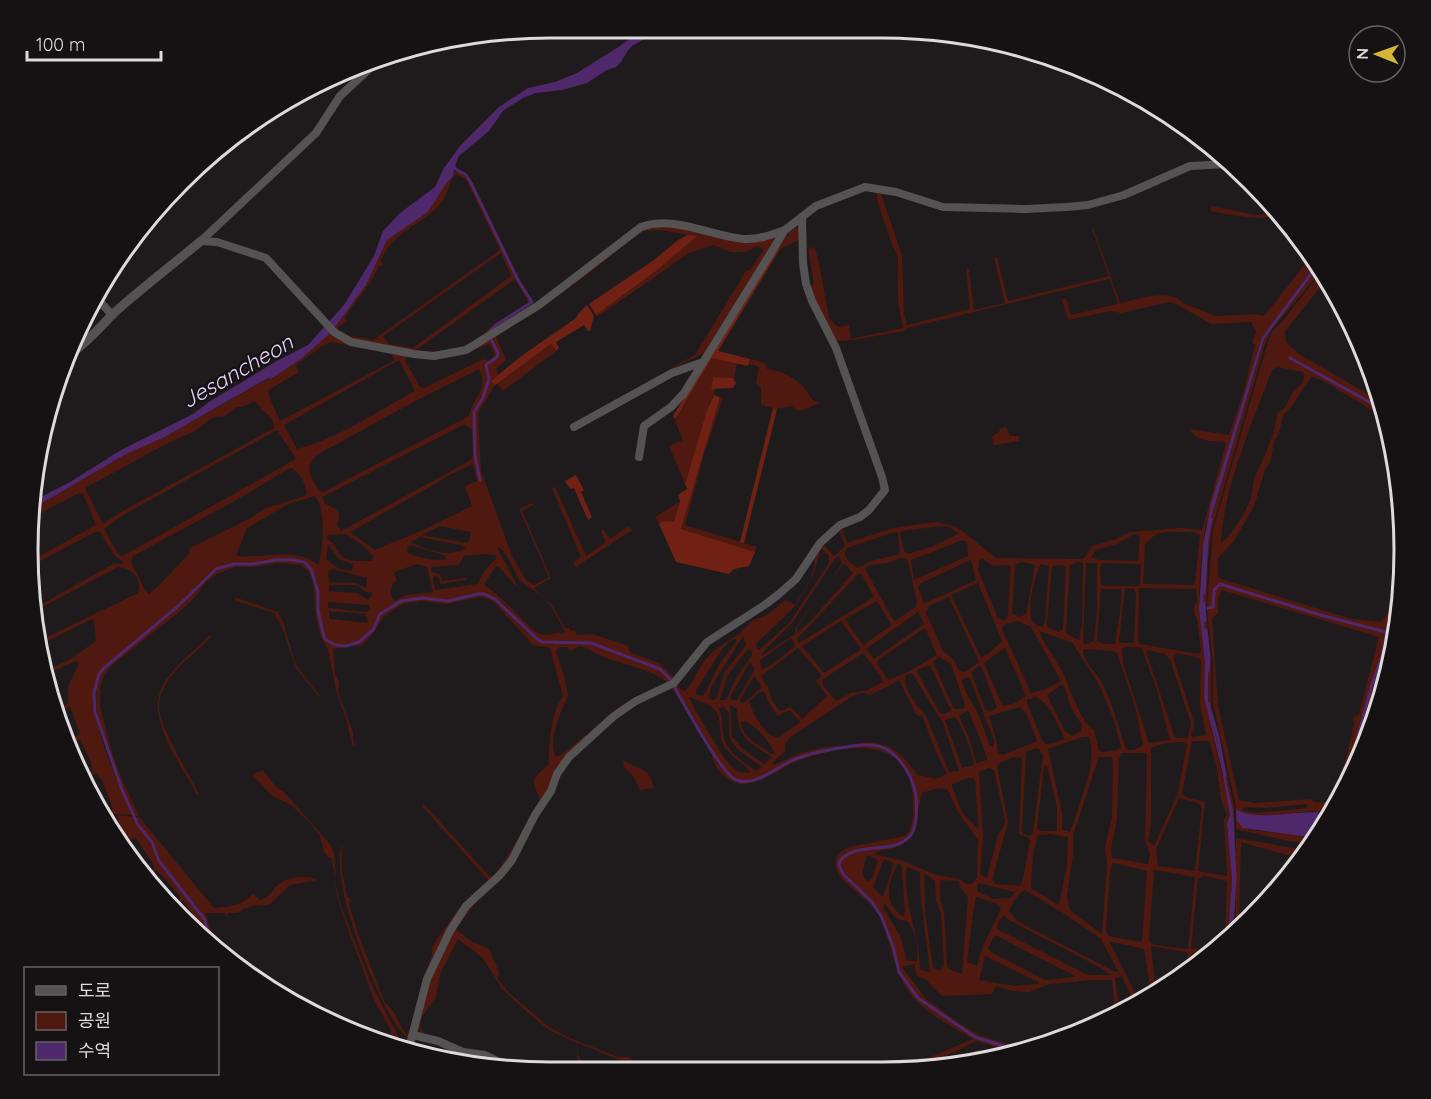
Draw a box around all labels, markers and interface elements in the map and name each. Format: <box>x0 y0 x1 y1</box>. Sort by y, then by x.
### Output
scale bar <box>27 24 160 62</box>
north arrow <box>1347 24 1407 84</box>
text: 100 m <box>36 33 85 56</box>
text: N <box>1352 48 1372 60</box>
water label: Jesancheon <box>176 327 299 414</box>
legend <box>24 967 219 1075</box>
text: 도로 <box>78 979 111 1002</box>
text: 공원 <box>78 1009 111 1032</box>
text: 수역 <box>78 1039 111 1062</box>

